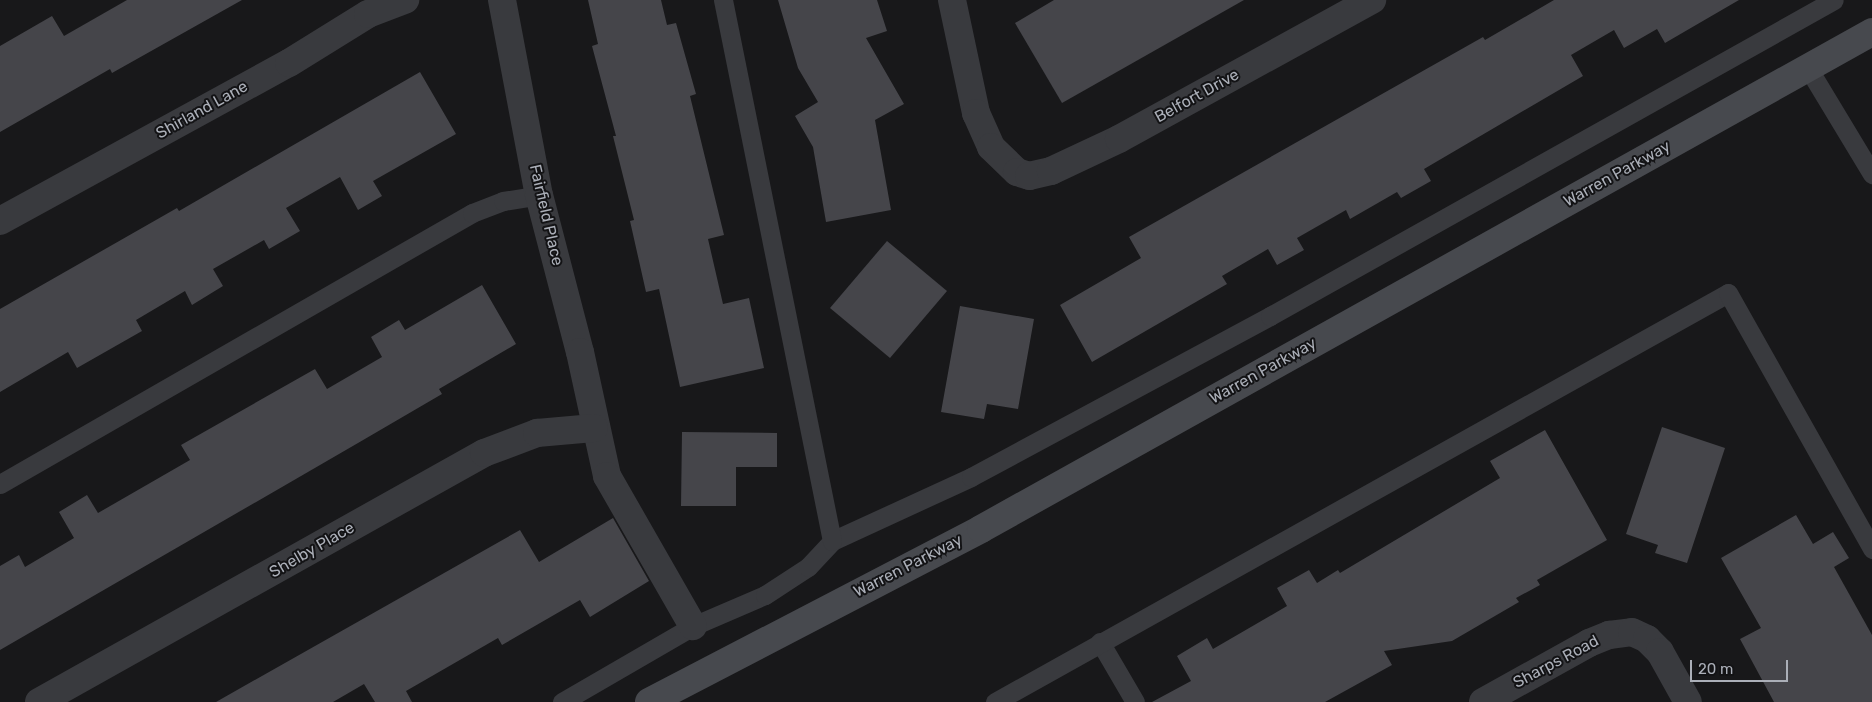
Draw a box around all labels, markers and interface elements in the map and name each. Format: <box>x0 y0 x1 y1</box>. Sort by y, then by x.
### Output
street label: Belfort Drive <box>1151 65 1243 127</box>
street label: Shirland Lane <box>153 77 251 143</box>
street label: Warren Parkway <box>1560 137 1674 211</box>
street label: Fairfield Place <box>525 162 567 268</box>
street label: Warren Parkway <box>1206 334 1320 408</box>
street label: Shelby Place <box>266 518 358 582</box>
street label: Warren Parkway <box>851 530 965 602</box>
street label: Sharps Road <box>1510 631 1602 693</box>
scale bar <box>1692 650 1790 682</box>
text: 20 m <box>1698 660 1733 678</box>

